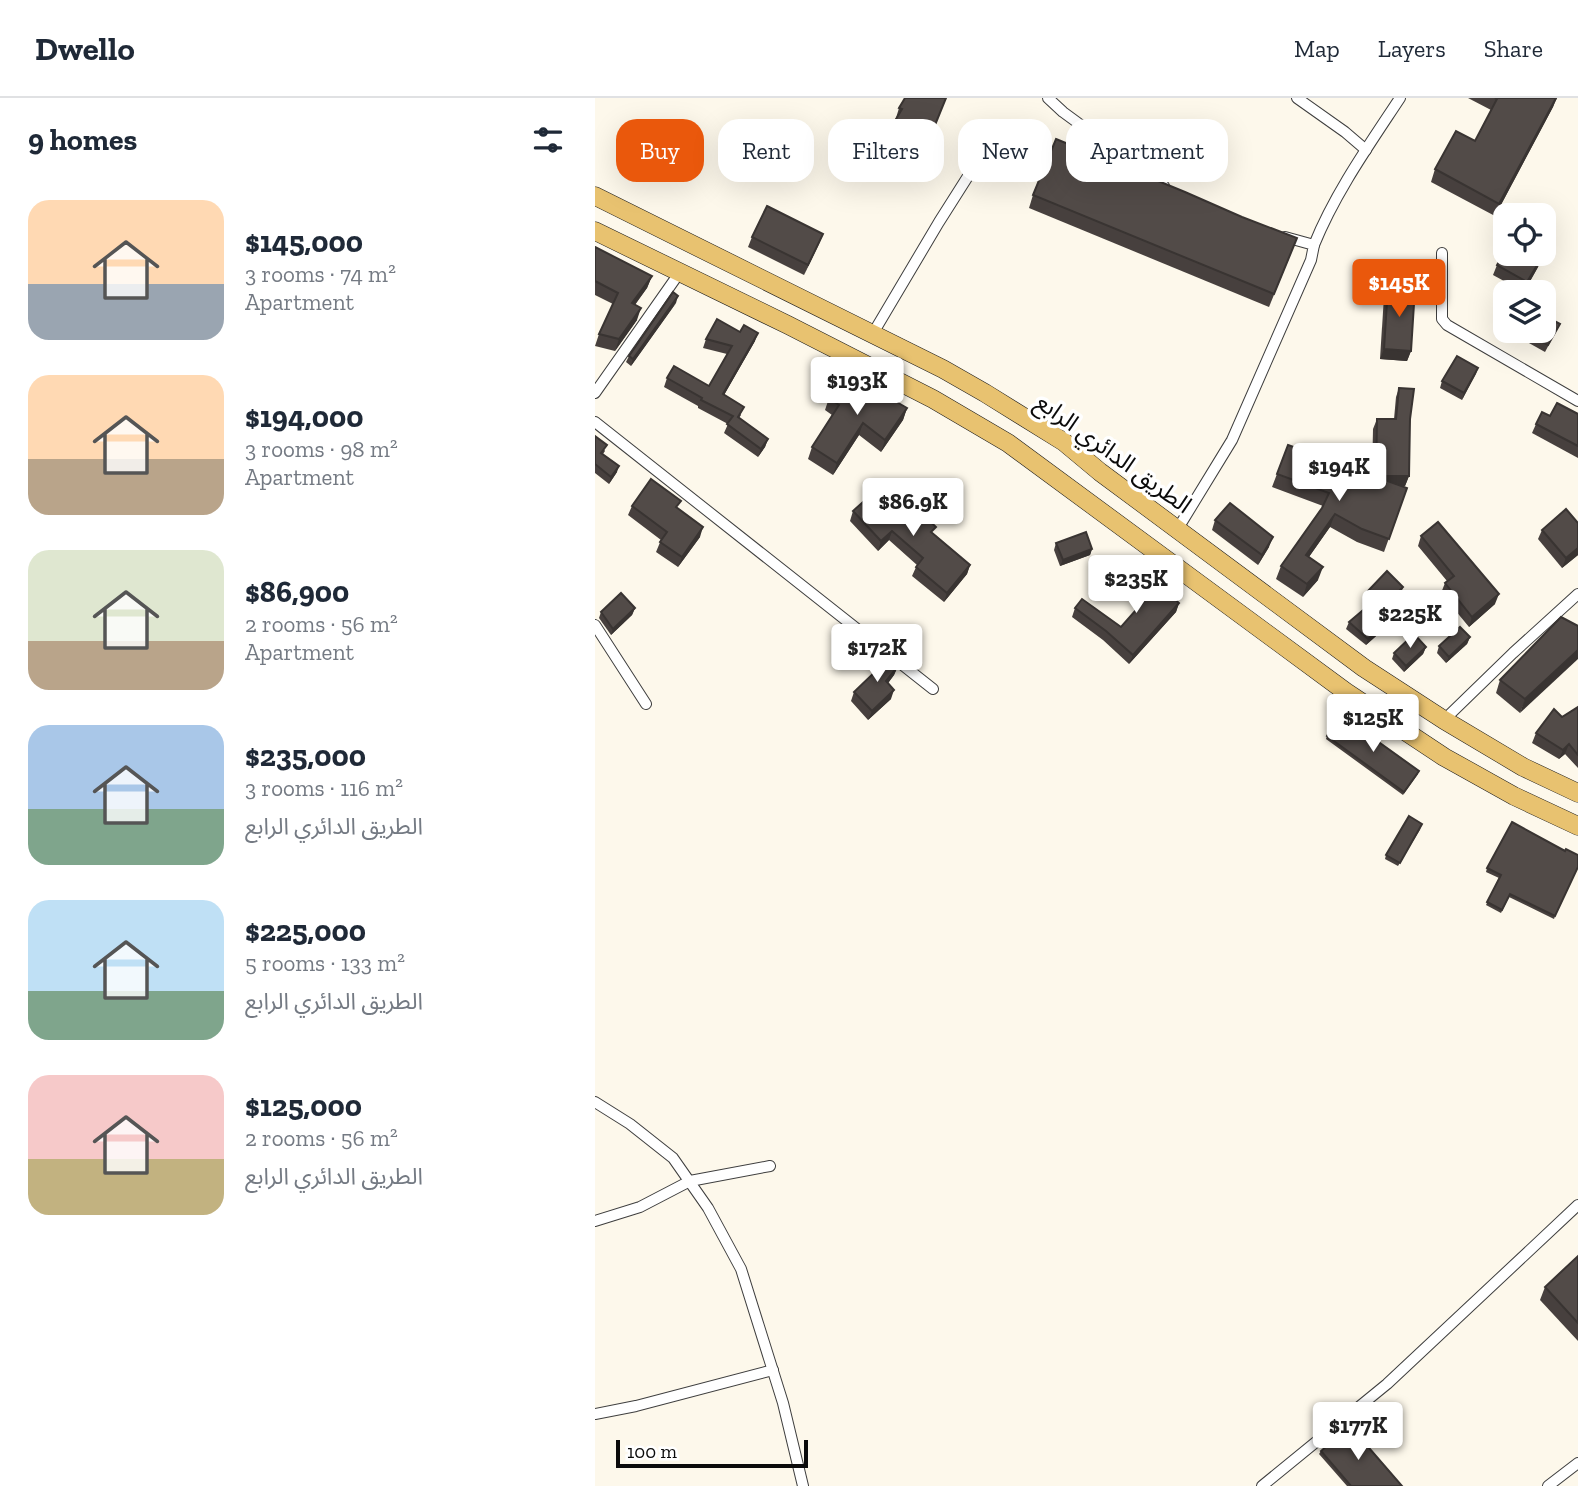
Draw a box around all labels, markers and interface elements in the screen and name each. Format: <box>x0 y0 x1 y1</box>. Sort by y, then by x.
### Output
text: Dwello <box>35 29 135 68</box>
text: Map <box>1294 34 1340 63</box>
text: Layers <box>1378 34 1446 63</box>
text: Share <box>1484 34 1543 63</box>
chip: Buy <box>616 119 704 182</box>
chip: Rent <box>718 119 814 182</box>
chip: Filters <box>828 119 944 182</box>
chip: New <box>958 119 1052 182</box>
chip: Apartment <box>1066 119 1228 182</box>
icon: filters <box>529 121 567 159</box>
text: 9 homes <box>28 122 137 158</box>
map controls <box>1493 203 1556 343</box>
button: locate <box>1493 203 1556 266</box>
text: $145,000 <box>245 224 363 260</box>
icon: home <box>84 228 168 312</box>
text: 3 rooms · 74 m² <box>245 260 396 288</box>
pin: $145K <box>1350 260 1448 319</box>
text: $145K <box>1368 268 1430 296</box>
button: layers <box>1493 280 1556 343</box>
text: Apartment <box>245 288 354 316</box>
pin: $193K <box>808 358 906 417</box>
text: $193K <box>827 366 887 394</box>
street label: الطريق الدائري الرابع <box>1028 387 1198 523</box>
text: $194,000 <box>245 399 364 435</box>
icon: home <box>84 403 168 487</box>
text: 3 rooms · 98 m² <box>245 435 398 463</box>
pin: $194K <box>1290 444 1388 503</box>
text: $194K <box>1308 452 1370 480</box>
text: Apartment <box>245 463 354 491</box>
pin: $86.9K <box>856 478 970 538</box>
text: $86.9K <box>878 487 948 515</box>
pin: $235K <box>1087 556 1185 615</box>
text: $235K <box>1104 564 1168 592</box>
text: $86,900 <box>245 574 349 610</box>
icon: home <box>84 578 168 662</box>
pin: $225K <box>1361 590 1459 650</box>
text: $225K <box>1378 599 1442 627</box>
text: 2 rooms · 56 m² <box>245 610 398 638</box>
pin: $172K <box>828 624 926 684</box>
text: $172K <box>847 633 907 661</box>
text: Apartment <box>245 638 354 666</box>
pin: $125K <box>1324 694 1422 754</box>
text: $125K <box>1343 703 1403 731</box>
text: $235,000 <box>245 738 366 774</box>
icon: home <box>84 753 168 837</box>
text: 3 rooms · 116 m² <box>245 774 403 802</box>
text: الطريق الدائري الرابع <box>245 812 423 840</box>
text: $225,000 <box>245 913 366 949</box>
icon: home <box>84 928 168 1012</box>
text: 5 rooms · 133 m² <box>245 949 405 977</box>
text: الطريق الدائري الرابع <box>245 987 423 1015</box>
text: $125,000 <box>245 1088 362 1124</box>
icon: home <box>84 1103 168 1187</box>
text: 2 rooms · 56 m² <box>245 1124 398 1152</box>
text: الطريق الدائري الرابع <box>245 1162 423 1190</box>
pin: $177K <box>1309 1402 1407 1462</box>
text: $177K <box>1329 1411 1387 1439</box>
scale bar <box>616 1437 809 1469</box>
text: 100 m <box>627 1440 677 1463</box>

